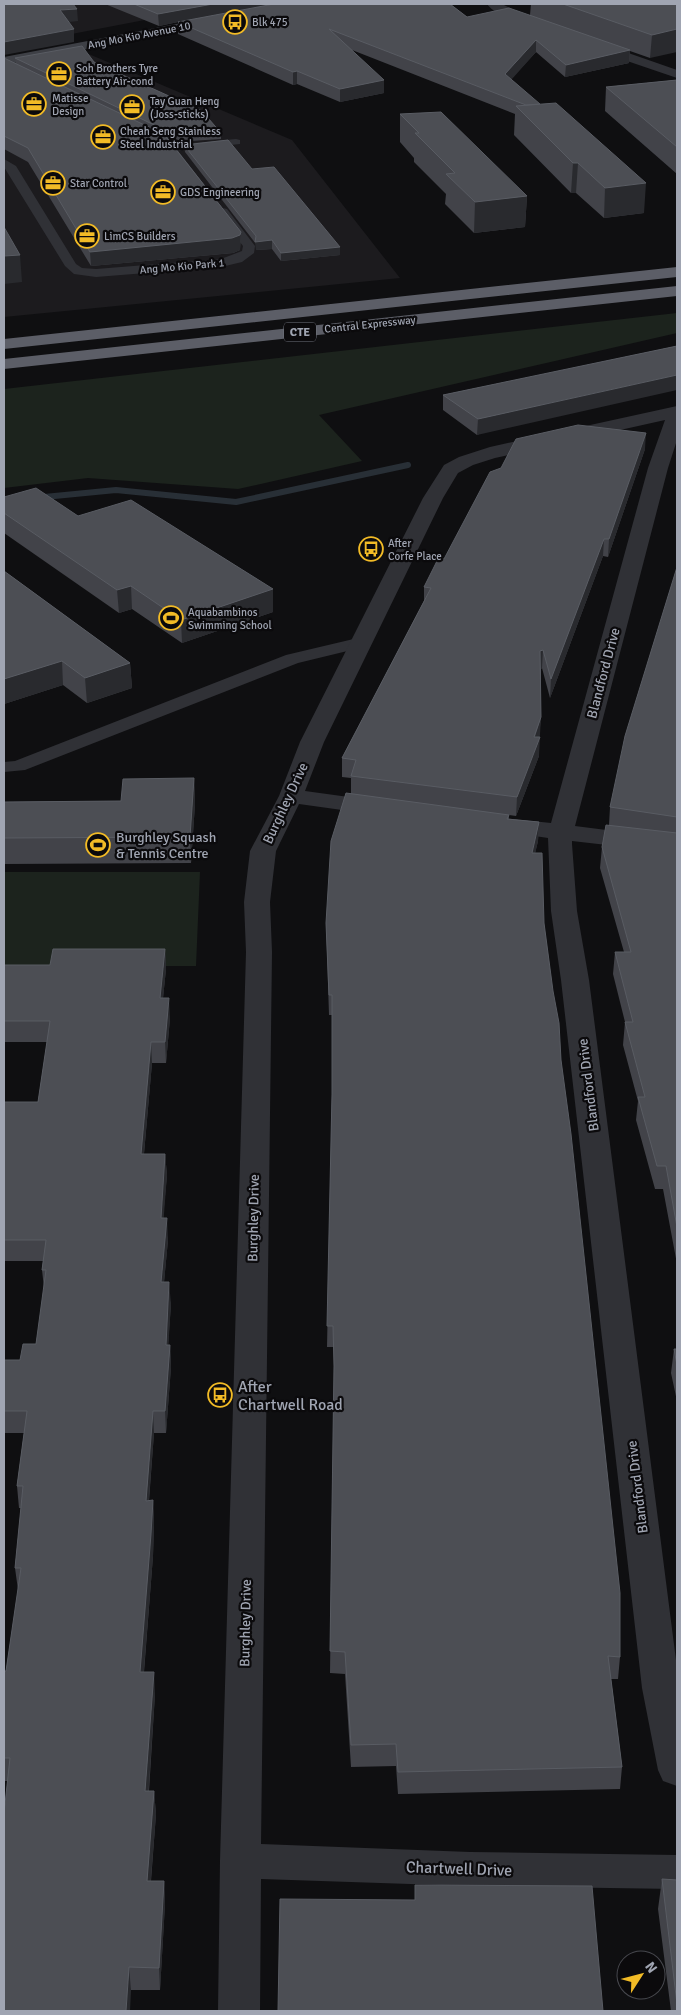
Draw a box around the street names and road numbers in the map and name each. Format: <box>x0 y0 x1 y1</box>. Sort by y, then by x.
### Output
street label: Ang Mo Kio Avenue 10 <box>87 19 192 52</box>
street label: Ang Mo Kio Park 1 <box>139 256 225 277</box>
street label: Central Expressway <box>324 313 417 336</box>
road number: CTE <box>284 322 316 342</box>
street label: Blandford Drive <box>583 626 624 720</box>
street label: Burghley Drive <box>259 760 312 847</box>
street label: Blandford Drive <box>574 1038 603 1132</box>
street label: Burghley Drive <box>244 1174 263 1262</box>
street label: Blandford Drive <box>623 1440 652 1534</box>
street label: Burghley Drive <box>236 1579 255 1667</box>
street label: Chartwell Drive <box>405 1857 512 1881</box>

